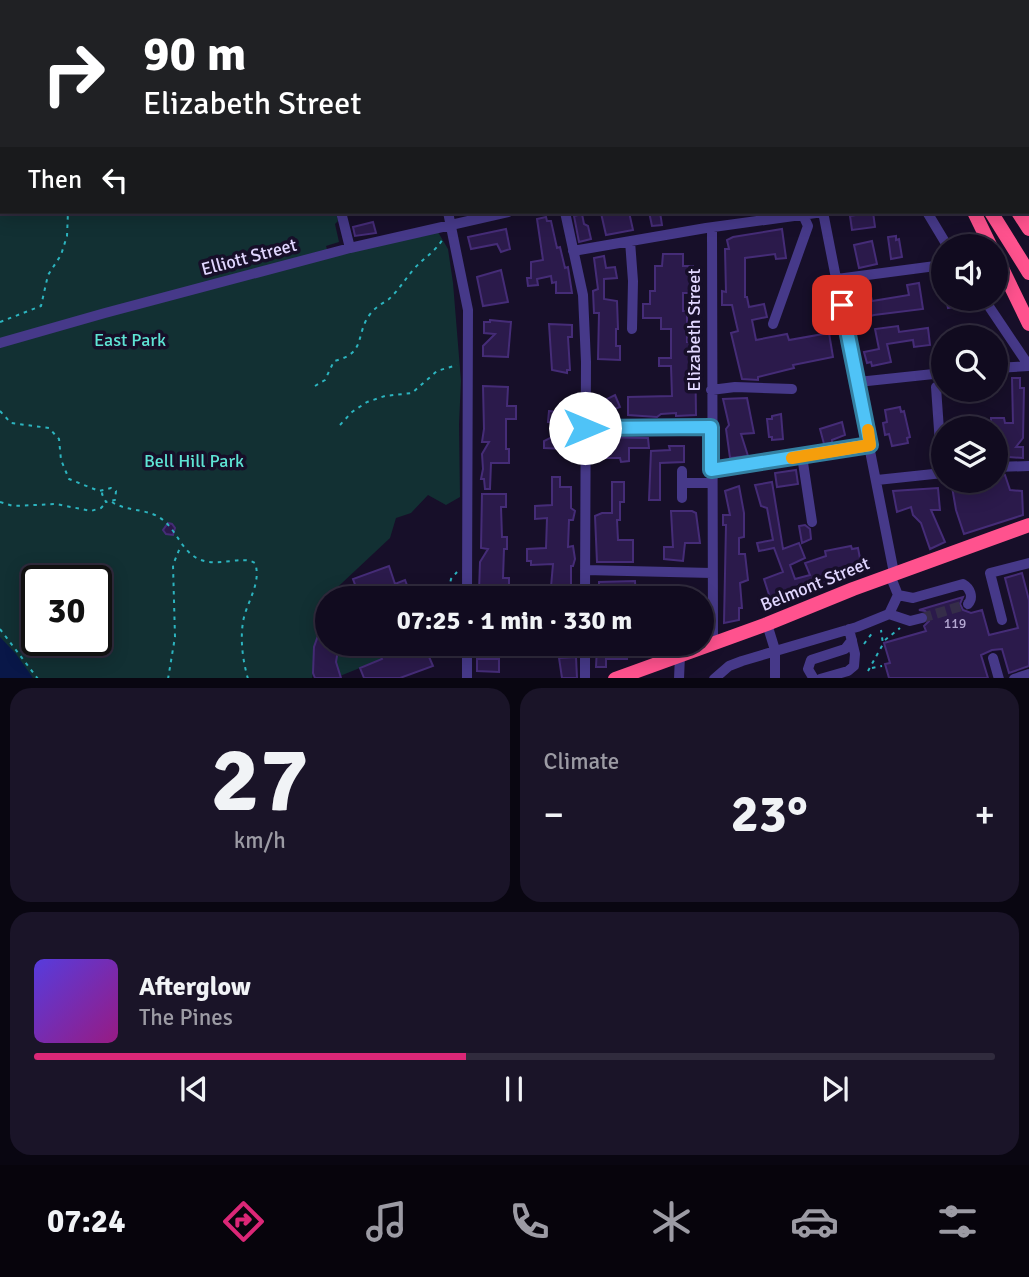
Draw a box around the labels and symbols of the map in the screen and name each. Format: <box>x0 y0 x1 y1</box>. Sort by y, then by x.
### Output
street label: Elliott Street <box>199 234 299 280</box>
street label: Elizabeth Street <box>683 269 705 391</box>
pin <box>812 275 872 335</box>
park label: East Park <box>94 329 166 351</box>
position arrow <box>548 391 622 465</box>
park label: Bell Hill Park <box>144 450 244 472</box>
street label: Belmont Street <box>757 552 873 616</box>
speed limit sign: 30 <box>21 565 112 656</box>
house number: 119 <box>944 615 966 632</box>

